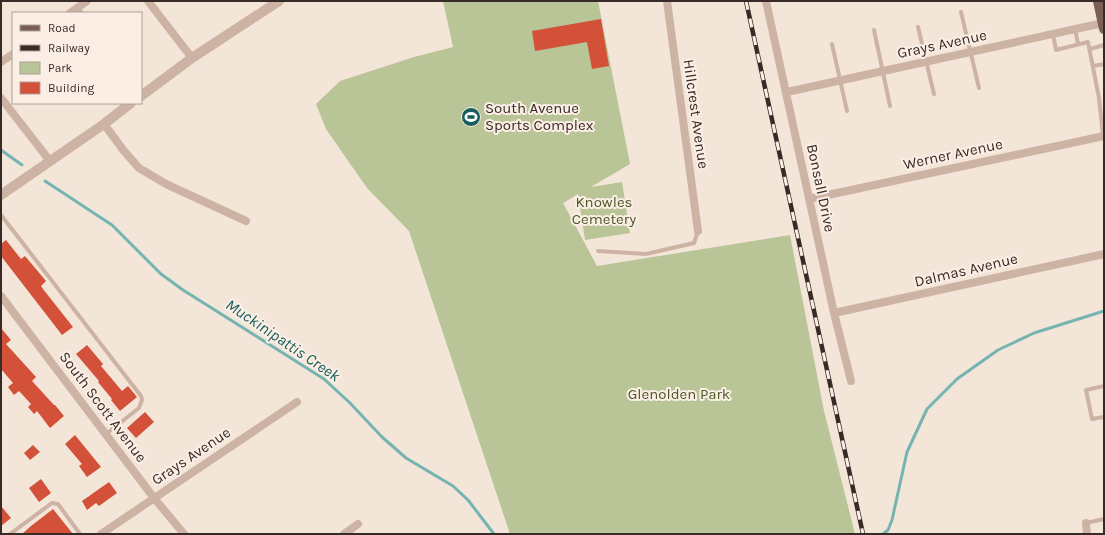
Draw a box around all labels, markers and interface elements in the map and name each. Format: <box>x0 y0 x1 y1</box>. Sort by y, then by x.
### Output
legend <box>12 12 142 104</box>
text: Road <box>48 21 76 35</box>
street label: Grays Avenue <box>896 26 988 62</box>
text: Railway <box>48 41 90 55</box>
street label: Hillcrest Avenue <box>679 58 713 170</box>
text: Park <box>48 61 73 75</box>
text: Building <box>48 81 95 95</box>
place label: South Avenue Sports Complex <box>485 99 594 134</box>
sports icon: South Avenue Sports Complex <box>460 106 482 128</box>
street label: Werner Avenue <box>902 135 1004 173</box>
street label: Bonsall Drive <box>803 142 839 234</box>
park label: Knowles Cemetery <box>572 193 636 228</box>
street label: Dalmas Avenue <box>913 249 1019 291</box>
water label: Muckinipattis Creek <box>222 295 344 386</box>
street label: South Scott Avenue <box>56 348 150 466</box>
park label: Glenolden Park <box>628 385 730 403</box>
street label: Grays Avenue <box>148 423 234 489</box>

